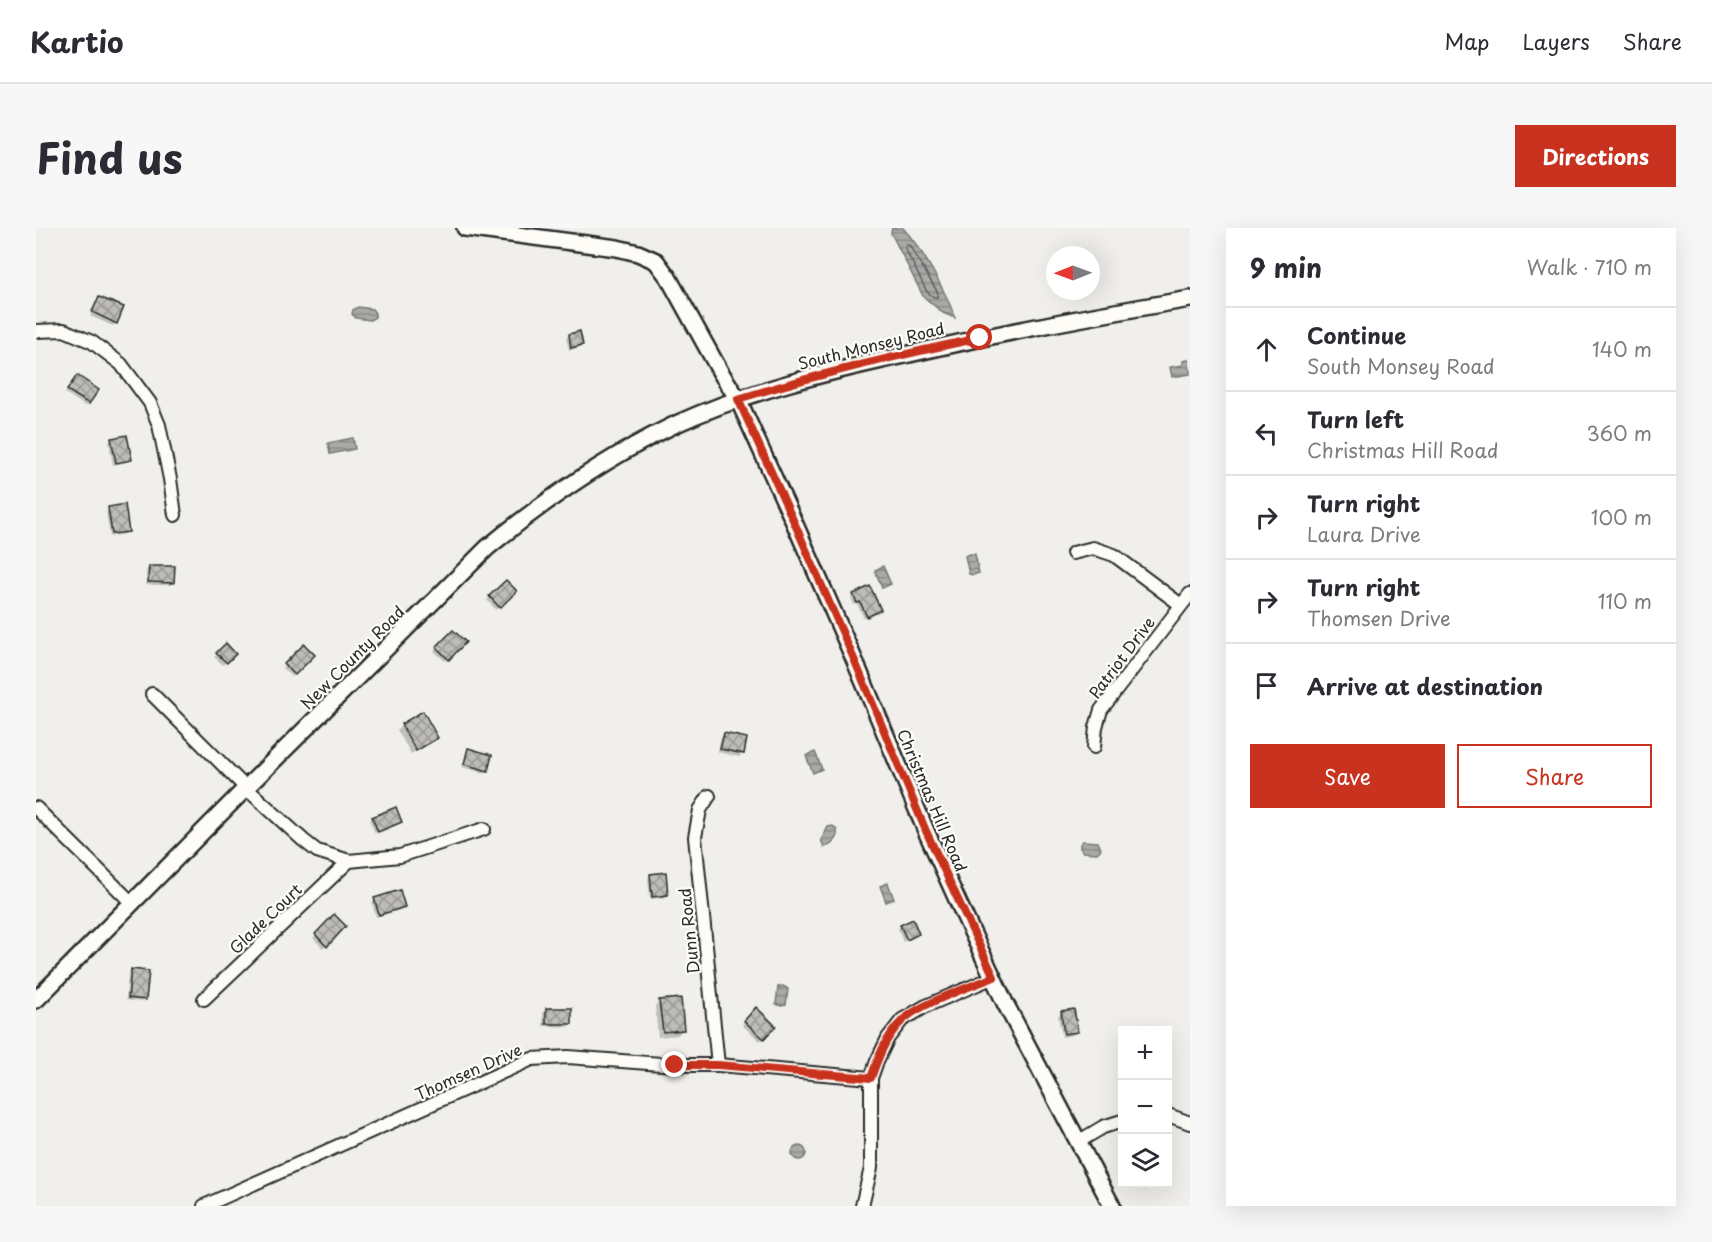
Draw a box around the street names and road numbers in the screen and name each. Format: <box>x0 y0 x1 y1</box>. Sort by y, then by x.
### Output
street label: South Monsey Road <box>795 315 947 375</box>
street label: New County Road <box>295 600 409 714</box>
street label: Patriot Drive <box>1082 611 1160 703</box>
street label: Christmas Hill Road <box>892 725 974 875</box>
street label: Glade Court <box>223 877 307 959</box>
street label: Dunn Road <box>672 887 704 975</box>
street label: Thomsen Drive <box>411 1037 525 1105</box>

